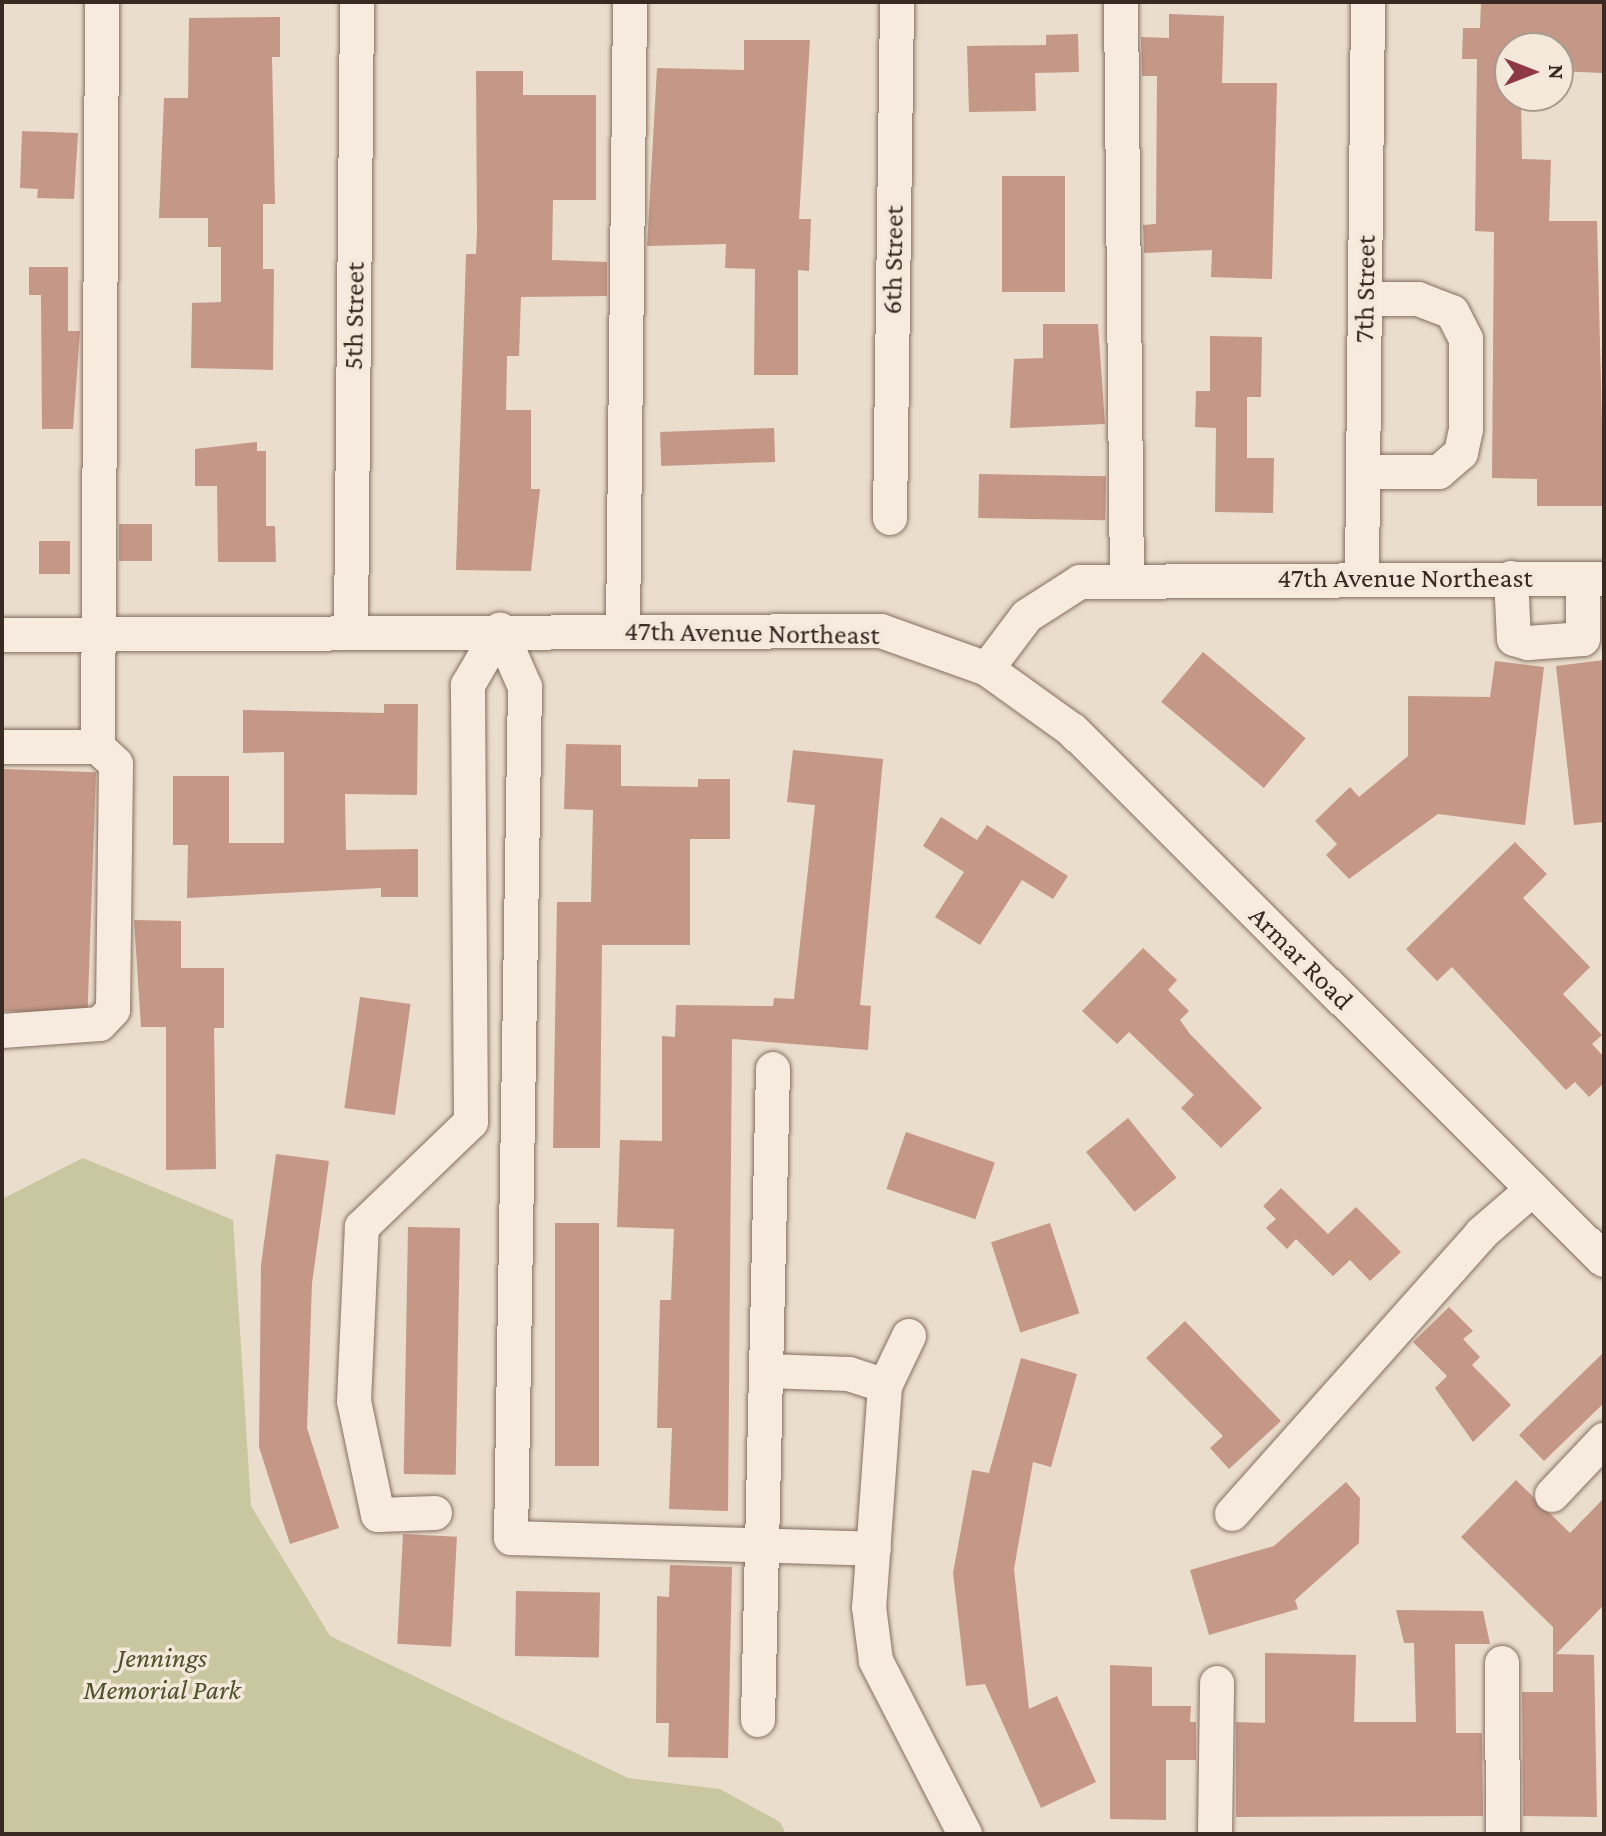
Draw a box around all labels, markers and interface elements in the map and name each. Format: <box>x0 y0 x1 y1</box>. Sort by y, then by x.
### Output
north arrow <box>1494 32 1574 112</box>
text: N <box>1544 65 1569 80</box>
street label: 6th Street <box>875 205 911 315</box>
street label: 7th Street <box>1347 235 1383 343</box>
street label: 5th Street <box>336 262 372 370</box>
street label: 47th Avenue Northeast <box>1277 561 1533 595</box>
street label: 47th Avenue Northeast <box>624 614 880 652</box>
street label: Armar Road <box>1242 899 1360 1017</box>
park label: Jennings Memorial Park <box>83 1641 241 1707</box>

